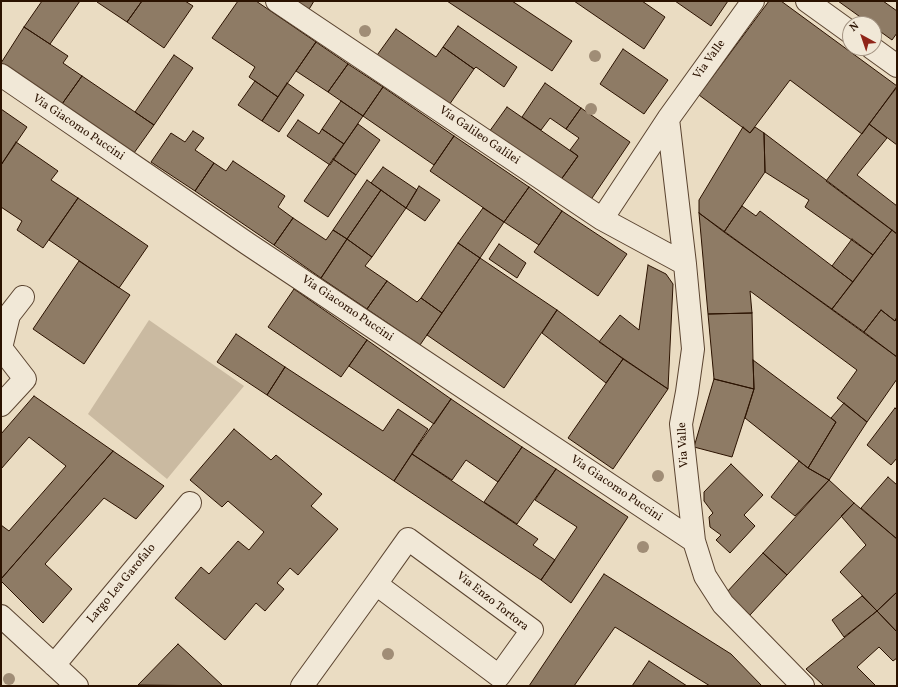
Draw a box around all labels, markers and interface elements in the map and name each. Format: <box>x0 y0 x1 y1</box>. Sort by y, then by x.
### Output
north arrow <box>842 16 882 56</box>
text: N <box>847 19 862 36</box>
street label: Via Valle <box>691 37 729 83</box>
street label: Via Giacomo Puccini <box>29 92 127 164</box>
street label: Via Galileo Galilei <box>436 104 522 168</box>
street label: Via Giacomo Puccini <box>298 273 396 345</box>
street label: Via Valle <box>676 422 692 468</box>
street label: Via Giacomo Puccini <box>567 453 665 525</box>
street label: Largo Lea Garofalo <box>84 541 160 627</box>
street label: Via Enzo Tortora <box>453 569 531 635</box>

